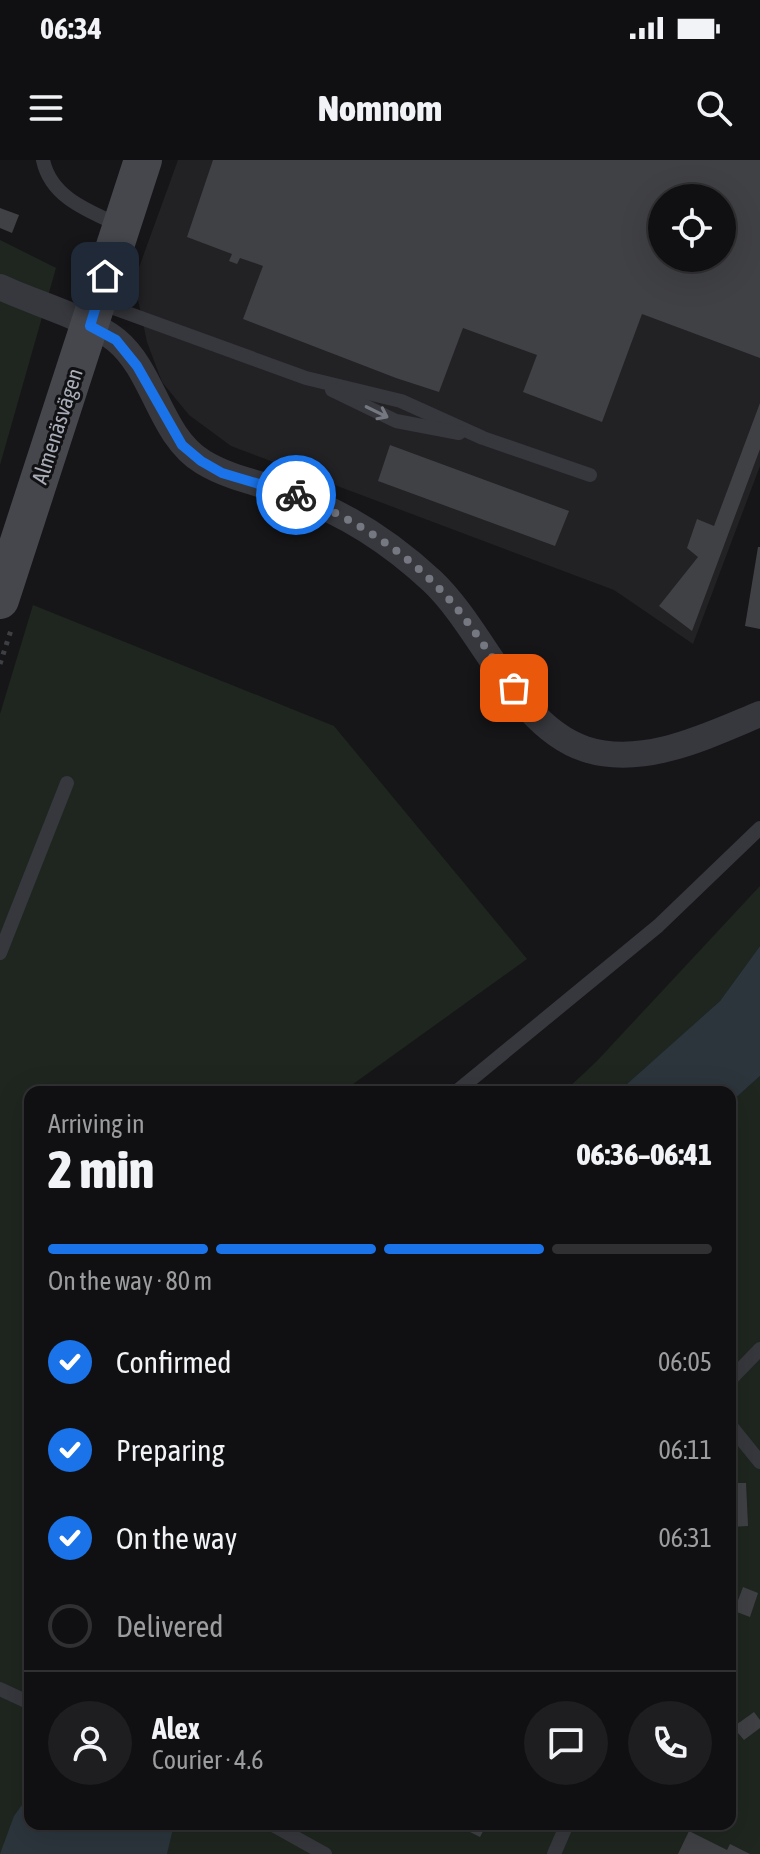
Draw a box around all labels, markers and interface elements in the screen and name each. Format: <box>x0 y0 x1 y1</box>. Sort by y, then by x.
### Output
text: 06:34 <box>40 11 102 45</box>
icon: menu <box>24 86 68 130</box>
icon: search <box>692 86 736 130</box>
text: Nomnom <box>318 87 442 129</box>
map controls <box>648 184 736 272</box>
button: locate <box>648 184 736 272</box>
pin <box>71 242 139 310</box>
icon: home <box>83 254 127 298</box>
street label: Almenäsvägen <box>26 365 88 487</box>
one-way arrow <box>364 405 388 420</box>
courier <box>256 455 336 535</box>
icon: bike <box>274 473 318 517</box>
pin <box>480 654 548 722</box>
icon: bag <box>492 666 536 710</box>
text: Arriving in <box>48 1109 145 1139</box>
text: 06:36–06:41 <box>577 1137 712 1171</box>
text: 2 min <box>48 1139 154 1199</box>
text: On the way · 80 m <box>48 1266 212 1296</box>
icon: check <box>48 1340 92 1384</box>
text: Confirmed <box>116 1345 231 1379</box>
text: 06:05 <box>658 1347 712 1377</box>
icon: check <box>48 1428 92 1472</box>
text: Preparing <box>116 1433 225 1467</box>
text: 06:11 <box>658 1435 712 1465</box>
icon: check <box>48 1516 92 1560</box>
text: On the way <box>116 1521 237 1555</box>
text: 06:31 <box>658 1523 712 1553</box>
text: Delivered <box>116 1609 224 1643</box>
button: person <box>48 1701 132 1785</box>
button: chat <box>524 1701 608 1785</box>
button: phone <box>628 1701 712 1785</box>
text: Alex <box>152 1711 200 1745</box>
text: Courier · 4.6 <box>152 1745 263 1775</box>

